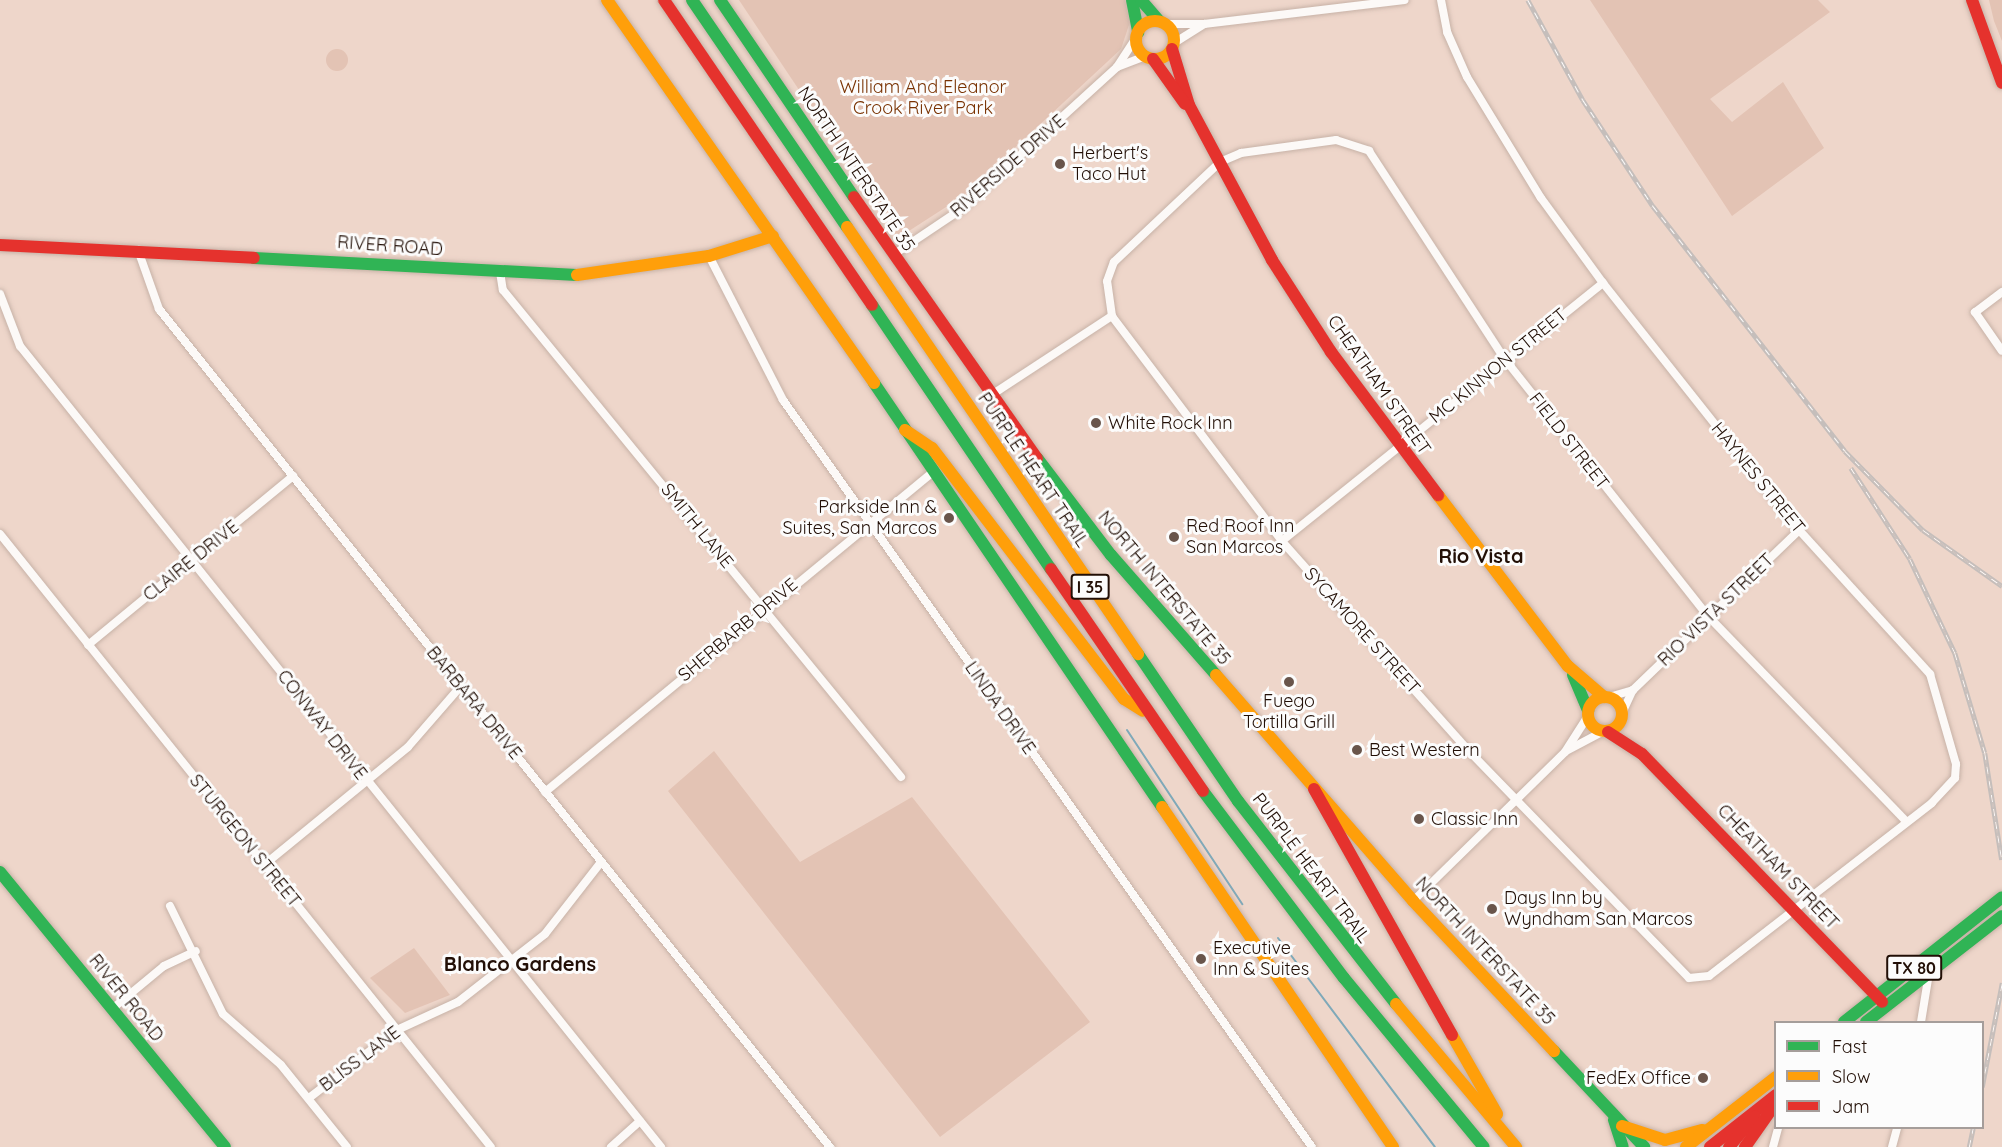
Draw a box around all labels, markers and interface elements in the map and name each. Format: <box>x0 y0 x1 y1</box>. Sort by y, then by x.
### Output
park label: William And Eleanor Crook River Park <box>839 77 1007 119</box>
street label: NORTH INTERSTATE 35 <box>793 82 919 256</box>
street label: RIVERSIDE DRIVE <box>946 110 1070 222</box>
place label: Herbert's Taco Hut <box>1072 143 1148 186</box>
marker: Herbert's Taco Hut <box>1053 157 1067 171</box>
street label: RIVER ROAD <box>336 232 444 260</box>
street label: MC KINNON STREET <box>1425 304 1571 428</box>
street label: CHEATHAM STREET <box>1323 311 1435 459</box>
street label: PURPLE HEART TRAIL <box>973 388 1093 552</box>
street label: FIELD STREET <box>1525 388 1613 494</box>
place label: White Rock Inn <box>1108 412 1233 434</box>
marker: White Rock Inn <box>1089 416 1103 430</box>
street label: HAYNES STREET <box>1707 418 1809 538</box>
street label: SMITH LANE <box>656 479 738 573</box>
place label: Parkside Inn & Suites, San Marcos <box>782 497 937 540</box>
street label: NORTH INTERSTATE 35 <box>1093 507 1235 669</box>
marker: Parkside Inn & Suites, San Marcos <box>942 511 956 525</box>
street label: CLAIRE DRIVE <box>139 516 243 606</box>
place label: Red Roof Inn San Marcos <box>1186 516 1294 558</box>
marker: Red Roof Inn San Marcos <box>1167 530 1181 544</box>
district label: Rio Vista <box>1438 543 1524 567</box>
street label: RIO VISTA STREET <box>1654 549 1778 671</box>
street label: SYCAMORE STREET <box>1299 563 1425 699</box>
street label: SHERBARB DRIVE <box>674 574 802 686</box>
road number: I 35 <box>1070 574 1110 600</box>
street label: BARBARA DRIVE <box>422 642 526 764</box>
street label: LINDA DRIVE <box>960 657 1040 759</box>
street label: CONWAY DRIVE <box>272 666 372 784</box>
marker: Fuego Tortilla Grill <box>1282 675 1296 689</box>
place label: Fuego Tortilla Grill <box>1243 691 1335 734</box>
place label: Best Western <box>1369 739 1480 761</box>
marker: Best Western <box>1350 743 1364 757</box>
street label: STURGEON STREET <box>185 770 305 912</box>
street label: PURPLE HEART TRAIL <box>1248 789 1374 947</box>
street label: CHEATHAM STREET <box>1713 800 1843 934</box>
place label: Classic Inn <box>1431 808 1518 830</box>
marker: Classic Inn <box>1412 812 1426 826</box>
street label: NORTH INTERSTATE 35 <box>1411 873 1559 1029</box>
place label: Days Inn by Wyndham San Marcos <box>1504 888 1693 930</box>
marker: Days Inn by Wyndham San Marcos <box>1485 902 1499 916</box>
place label: Executive Inn & Suites <box>1213 938 1309 980</box>
street label: RIVER ROAD <box>84 950 168 1046</box>
district label: Blanco Gardens <box>444 951 596 975</box>
marker: Executive Inn & Suites <box>1194 952 1208 966</box>
road number: TX 80 <box>1886 955 1942 981</box>
legend <box>1774 1021 1984 1129</box>
street label: BLISS LANE <box>315 1022 405 1096</box>
text: Fast <box>1832 1035 1867 1058</box>
text: Slow <box>1832 1065 1870 1088</box>
place label: FedEx Office <box>1586 1067 1691 1089</box>
marker: FedEx Office <box>1696 1071 1710 1085</box>
text: Jam <box>1832 1095 1870 1118</box>

